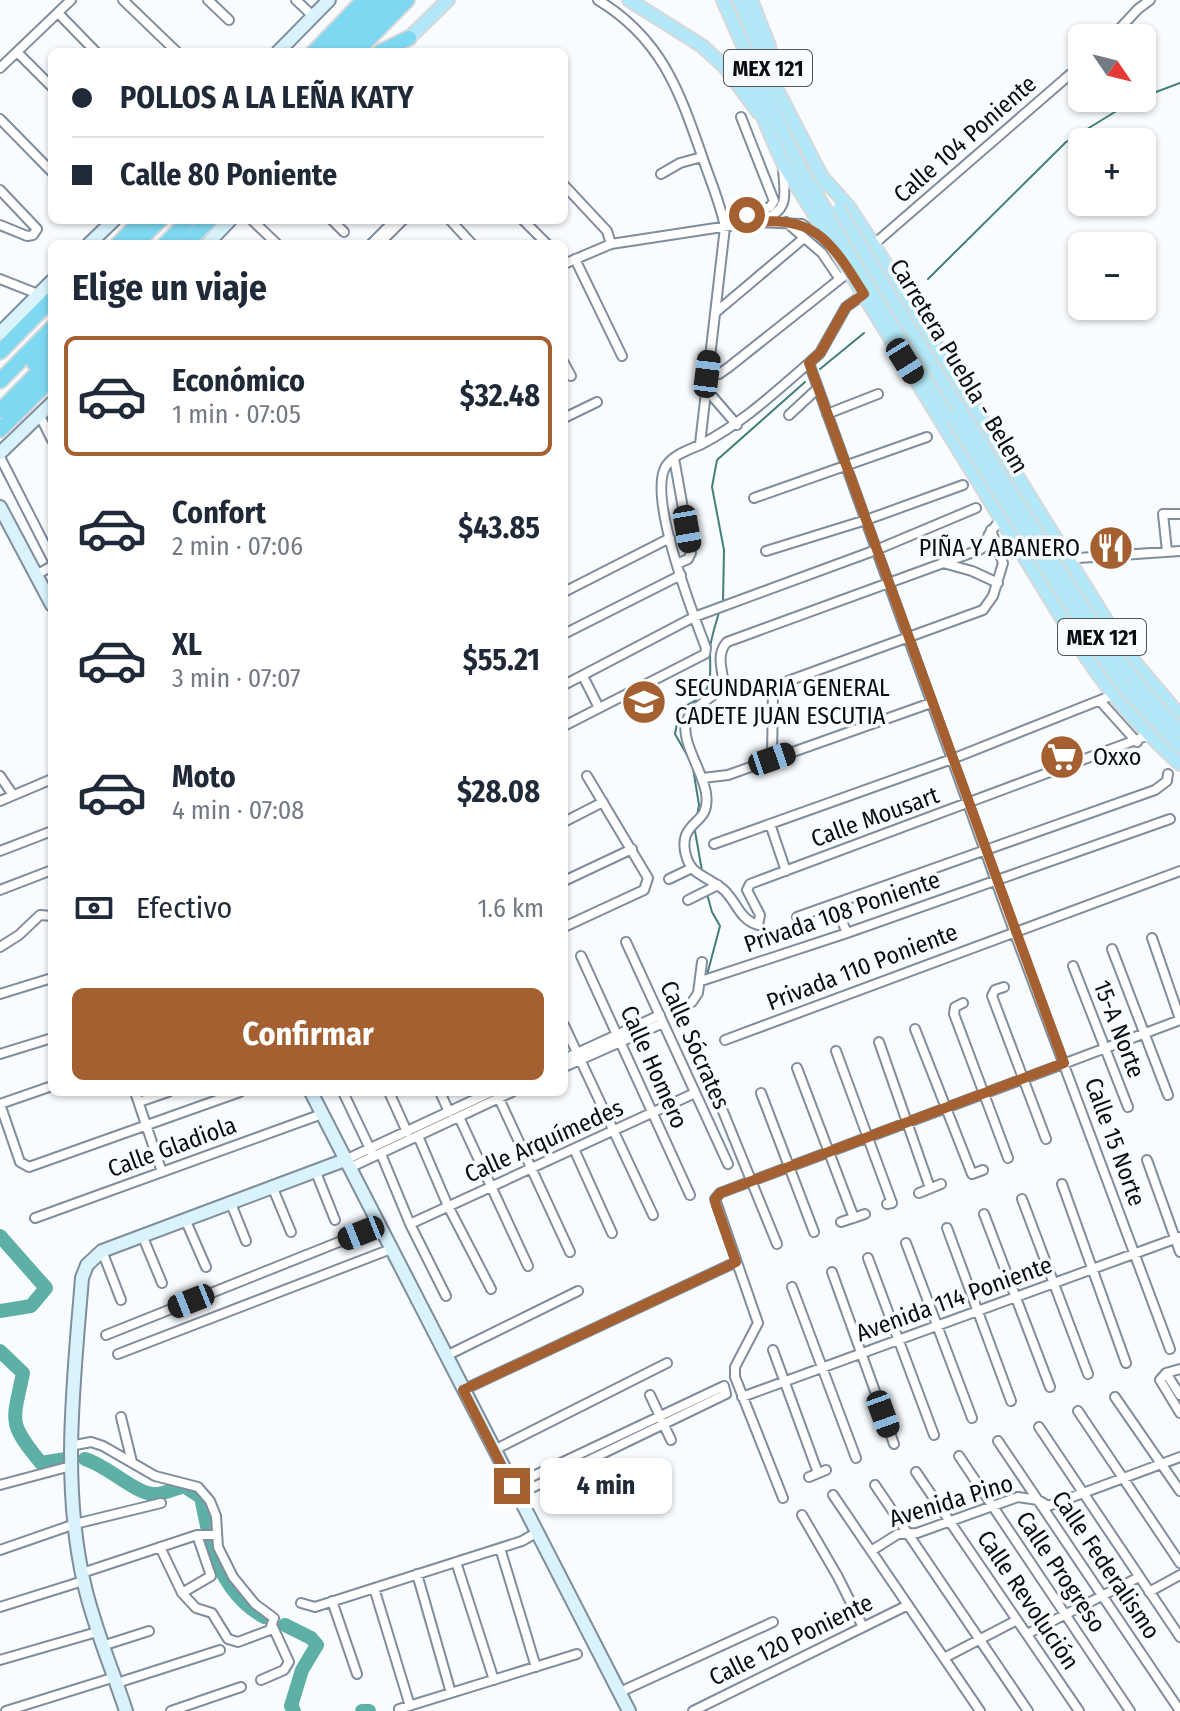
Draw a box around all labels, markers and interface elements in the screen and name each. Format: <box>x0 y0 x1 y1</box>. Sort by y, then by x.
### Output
north arrow <box>1068 24 1156 112</box>
map controls <box>1068 24 1156 320</box>
road number: MEX 121 <box>724 50 812 86</box>
street label: Calle 104 Poniente <box>888 70 1042 208</box>
text: POLLOS A LA LEÑA KATY <box>120 80 413 116</box>
button: + <box>1068 128 1156 216</box>
text: Calle 80 Poniente <box>120 157 337 193</box>
route start <box>729 197 765 233</box>
button: − <box>1068 232 1156 320</box>
street label: Carretera Puebla - Belem <box>884 254 1034 478</box>
text: Elige un viaje <box>72 266 267 310</box>
car <box>882 334 928 388</box>
car <box>692 349 722 399</box>
icon: car <box>76 360 148 432</box>
text: Económico <box>172 363 305 399</box>
text: $32.48 <box>460 378 540 414</box>
text: 1 min · 07:05 <box>172 399 301 430</box>
icon: car <box>76 492 148 564</box>
text: Confort <box>172 495 266 531</box>
car <box>671 503 703 555</box>
text: $43.85 <box>458 510 540 546</box>
restaurant icon: PIÑA Y ABANERO <box>1087 524 1135 572</box>
text: 2 min · 07:06 <box>172 531 303 562</box>
place label: PIÑA Y ABANERO <box>919 534 1080 562</box>
road number: MEX 121 <box>1058 619 1146 655</box>
icon: car <box>76 624 148 696</box>
text: XL <box>172 627 202 663</box>
text: $55.21 <box>463 642 540 678</box>
text: 3 min · 07:07 <box>172 663 301 694</box>
place label: SECUNDARIA GENERAL CADETE JUAN ESCUTIA <box>675 674 890 730</box>
school or university icon: SECUNDARIA GENERAL CADETE JUAN ESCUTIA <box>620 678 668 726</box>
supermarket icon: Oxxo <box>1038 733 1086 781</box>
car <box>745 740 799 778</box>
place label: Oxxo <box>1093 743 1141 771</box>
icon: car <box>76 756 148 828</box>
text: Moto <box>172 759 236 795</box>
text: $28.08 <box>457 774 540 810</box>
street label: Calle Mousart <box>807 781 943 853</box>
text: 4 min · 07:08 <box>172 795 304 826</box>
street label: Privada 108 Poniente <box>740 865 944 959</box>
icon: cash <box>72 886 116 930</box>
text: Efectivo <box>136 890 232 926</box>
text: 1.6 km <box>477 893 544 924</box>
street label: Privada 110 Poniente <box>763 918 961 1016</box>
street label: 15-A Norte <box>1088 976 1150 1082</box>
street label: Calle Sócrates <box>654 977 736 1113</box>
button: Confirmar <box>72 988 544 1080</box>
street label: Calle Homero <box>615 1001 693 1133</box>
street label: Calle 15 Norte <box>1079 1074 1151 1210</box>
street label: Calle Arquímedes <box>460 1094 628 1188</box>
street label: Calle Gladiola <box>104 1111 240 1183</box>
car <box>334 1213 388 1253</box>
street label: Avenida 114 Poniente <box>852 1251 1056 1347</box>
car <box>164 1281 218 1321</box>
car <box>864 1387 902 1441</box>
callout: 4 min <box>540 1458 672 1514</box>
route end <box>494 1468 530 1504</box>
street label: Avenida Pino <box>886 1469 1016 1533</box>
text: 4 min <box>577 1470 635 1501</box>
street label: Calle Federalismo <box>1046 1486 1166 1644</box>
street label: Calle Progreso <box>1010 1506 1112 1638</box>
street label: Calle Revolución <box>971 1525 1085 1675</box>
street label: Calle 120 Poniente <box>705 1588 877 1692</box>

